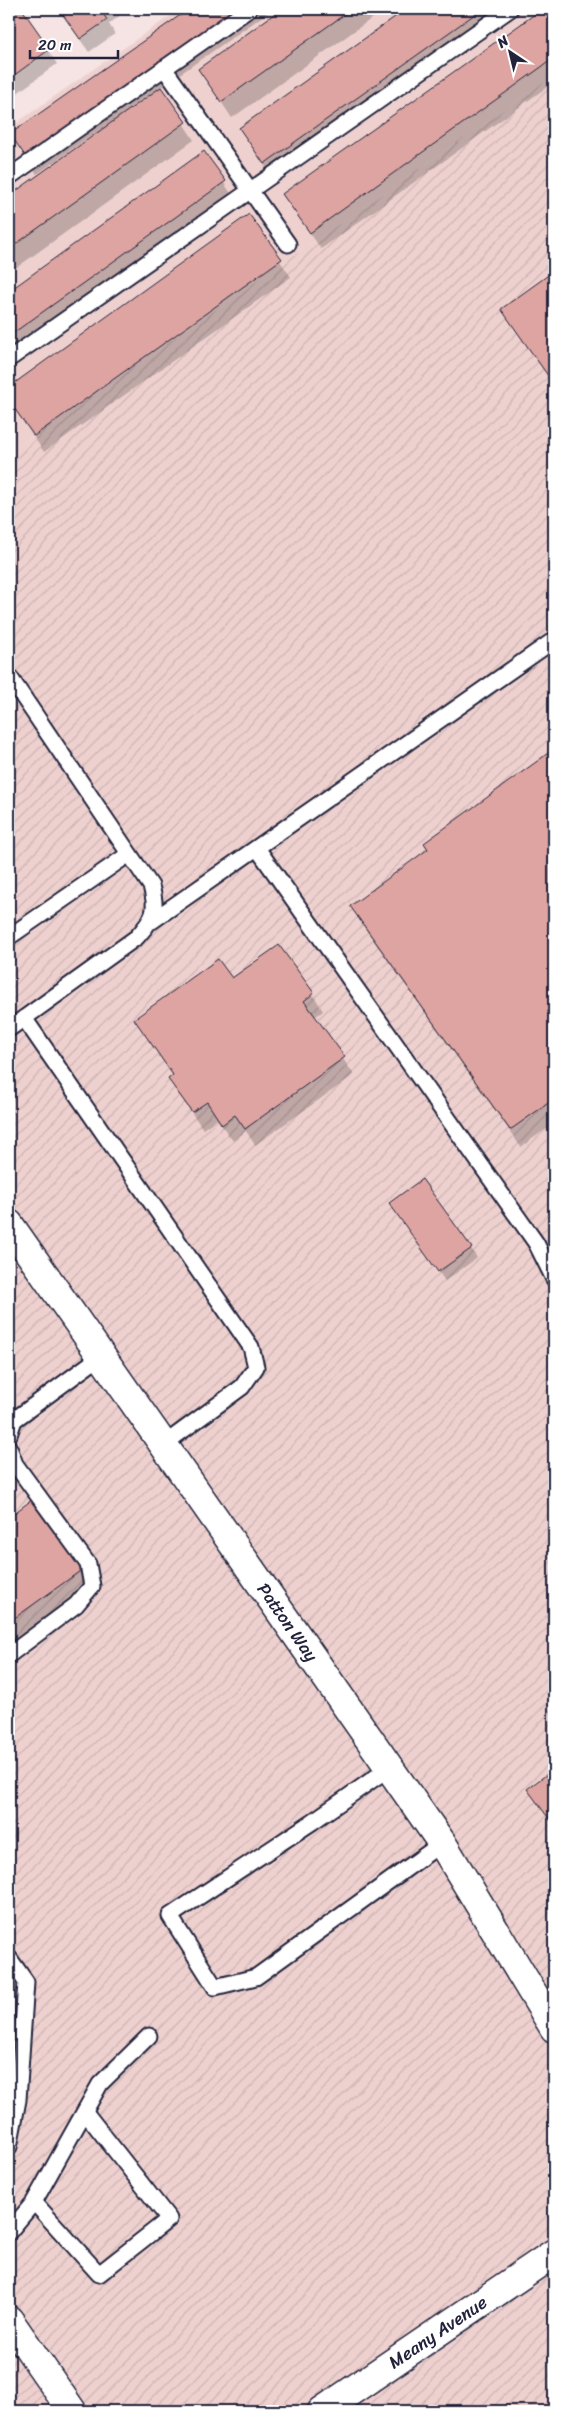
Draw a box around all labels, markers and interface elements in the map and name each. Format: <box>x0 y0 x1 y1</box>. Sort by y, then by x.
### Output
scale bar <box>30 28 118 60</box>
north arrow <box>486 28 536 78</box>
text: N <box>491 29 514 55</box>
text: 20 m <box>38 32 72 58</box>
street label: Patton Way <box>248 1576 327 1669</box>
street label: Meany Avenue <box>381 2287 494 2378</box>

